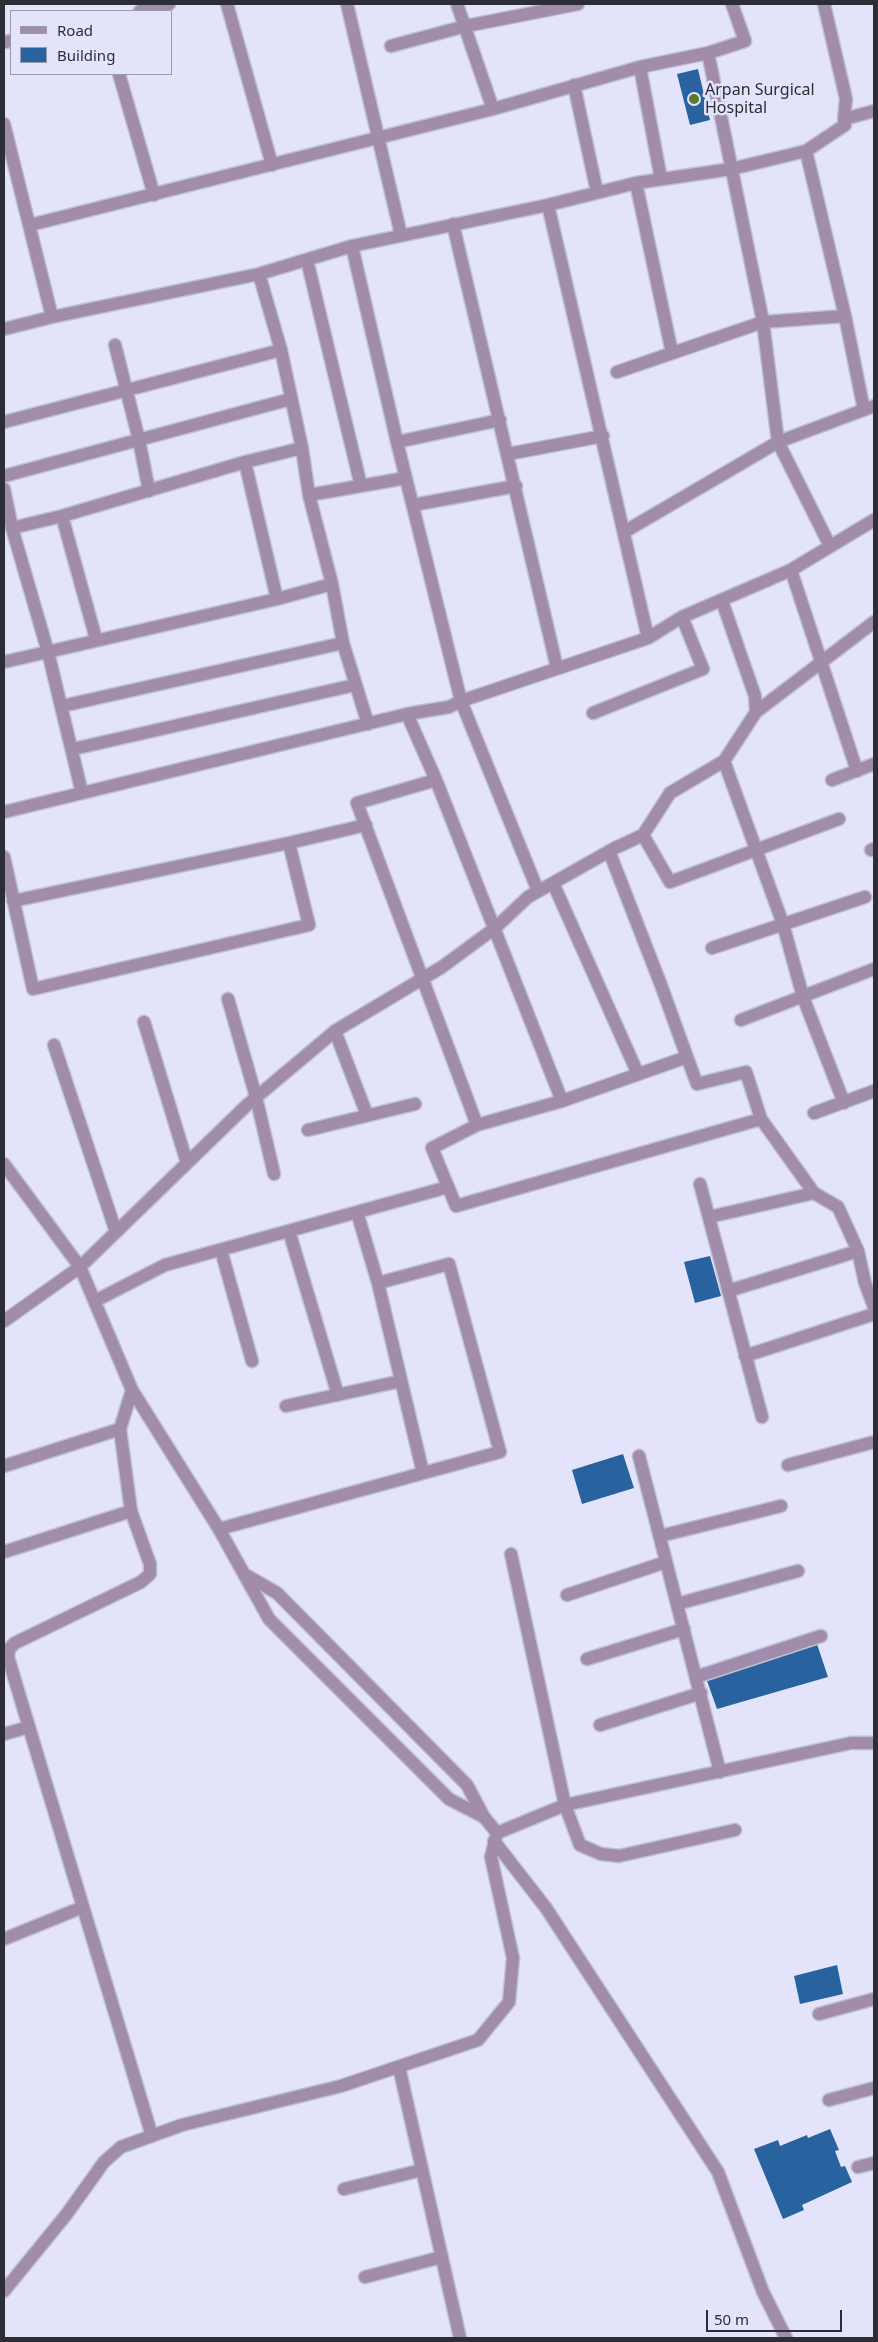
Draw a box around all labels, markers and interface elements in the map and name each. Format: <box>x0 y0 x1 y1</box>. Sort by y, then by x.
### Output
legend <box>10 10 172 75</box>
text: Road <box>57 20 93 40</box>
text: Building <box>57 45 115 65</box>
place label: Arpan Surgical Hospital <box>705 80 815 118</box>
marker: Arpan Surgical Hospital <box>687 92 701 106</box>
scale bar <box>708 2300 844 2332</box>
text: 50 m <box>714 2309 749 2329</box>

